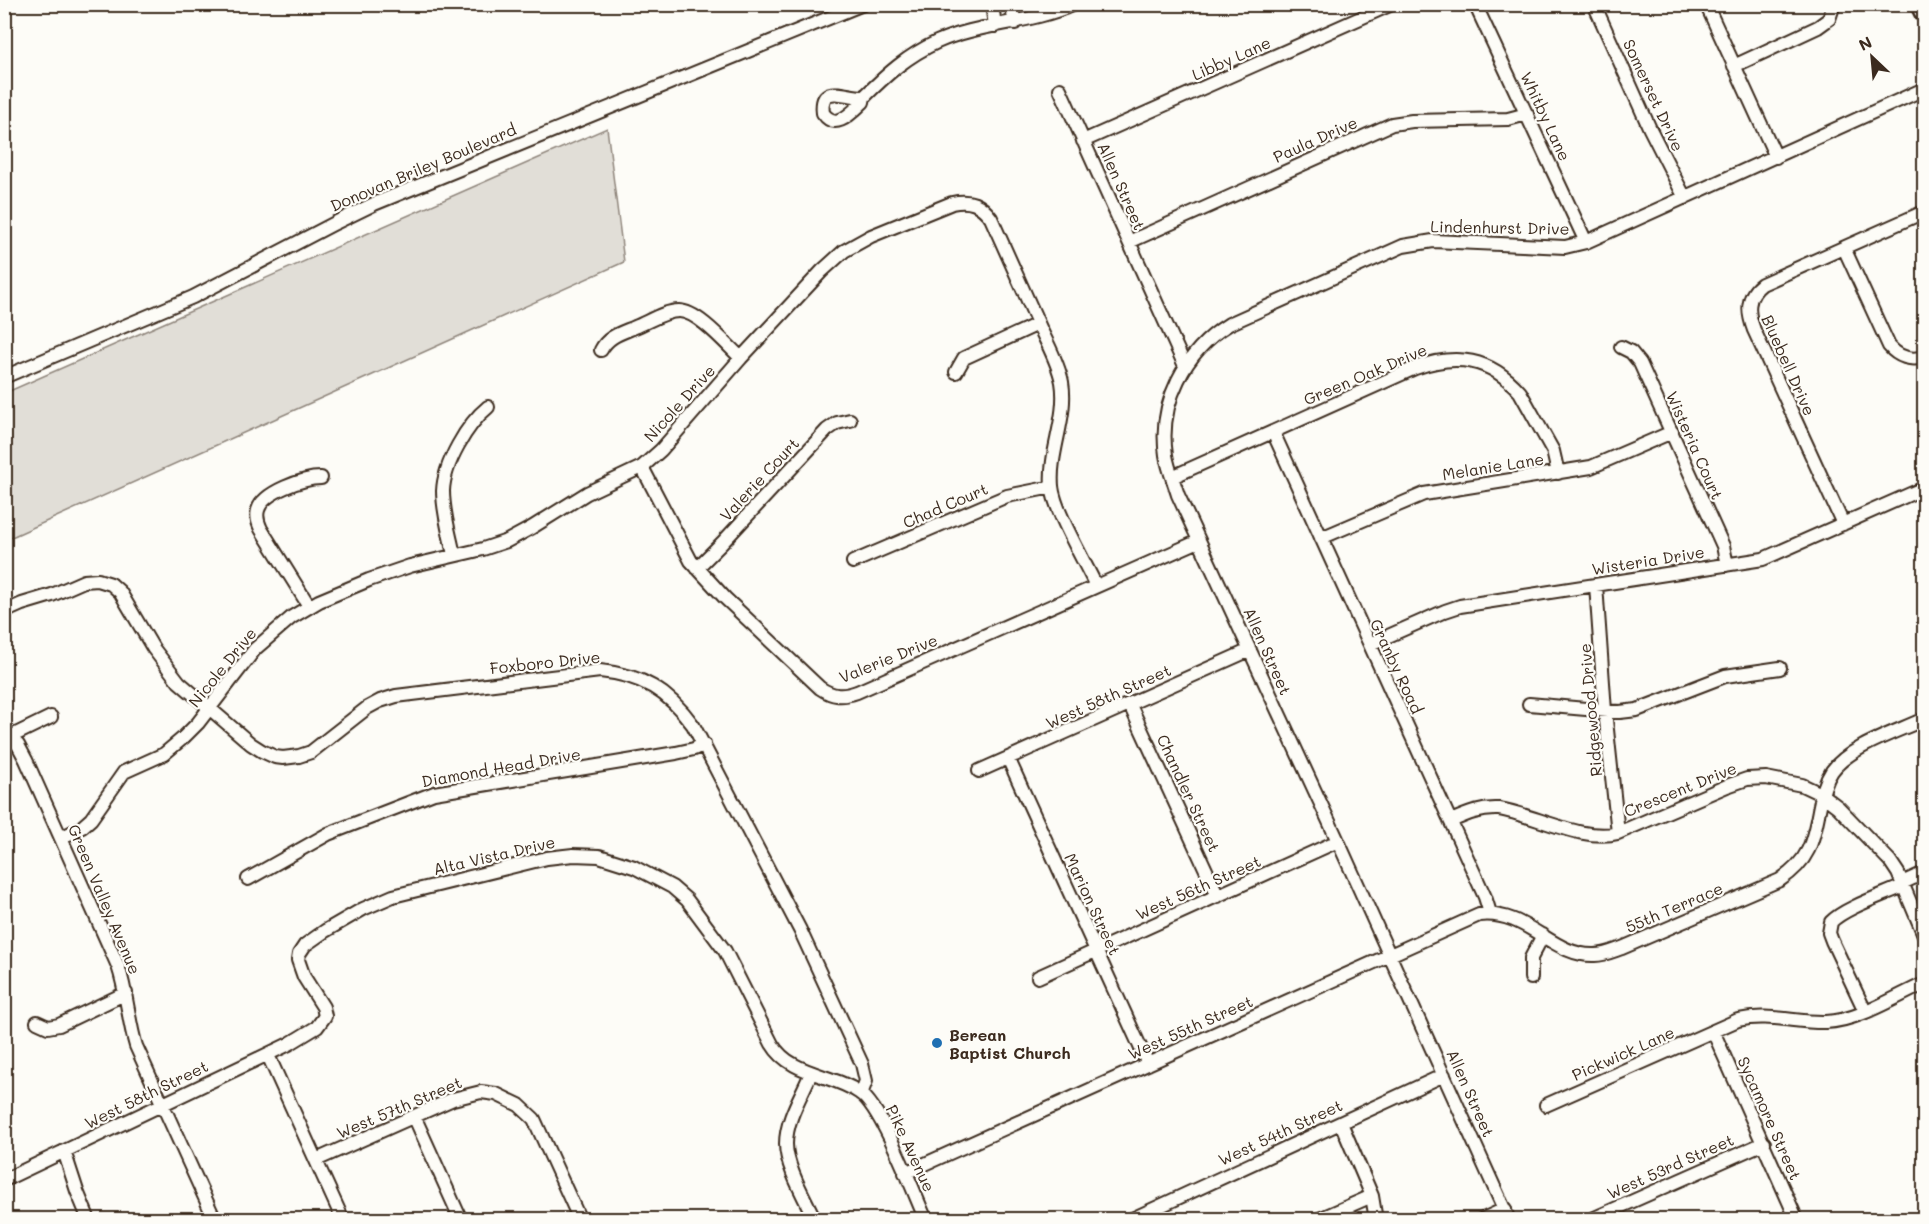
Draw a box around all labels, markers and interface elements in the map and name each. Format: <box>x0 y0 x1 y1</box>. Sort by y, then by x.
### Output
north arrow <box>1842 27 1902 87</box>
street label: Libby Lane <box>1188 31 1274 85</box>
text: N <box>1855 31 1875 55</box>
street label: Somerset Drive <box>1619 36 1689 154</box>
street label: Whitby Lane <box>1516 68 1576 164</box>
street label: Paula Drive <box>1270 111 1360 167</box>
street label: Donovan Briley Boulevard <box>327 118 519 216</box>
street label: Allen Street <box>1093 139 1151 233</box>
street label: Lindenhurst Drive <box>1430 215 1570 239</box>
street label: Bluebell Drive <box>1757 311 1821 419</box>
street label: Green Oak Drive <box>1300 339 1430 409</box>
street label: Nicole Drive <box>639 360 719 446</box>
street label: Wisteria Court <box>1662 388 1728 502</box>
street label: Valerie Court <box>715 433 803 525</box>
street label: Melanie Lane <box>1441 448 1545 484</box>
street label: Chad Court <box>899 478 991 532</box>
street label: Wisteria Drive <box>1590 541 1706 579</box>
street label: Allen Street <box>1239 604 1297 698</box>
street label: Granby Road <box>1366 615 1428 717</box>
street label: Nicole Drive <box>183 623 261 711</box>
street label: Valerie Drive <box>836 629 940 687</box>
street label: Ridgewood Drive <box>1574 643 1606 777</box>
street label: Foxboro Drive <box>489 646 601 678</box>
street label: West 58th Street <box>1042 659 1174 733</box>
street label: Chandler Street <box>1153 731 1225 855</box>
street label: Diamond Head Drive <box>420 743 582 791</box>
street label: Crescent Drive <box>1621 757 1739 821</box>
street label: Green Valley Avenue <box>64 821 146 977</box>
street label: Alta Vista Drive <box>431 831 557 879</box>
street label: Marion Street <box>1060 850 1126 958</box>
street label: West 56th Street <box>1132 850 1264 924</box>
street label: 55th Terrace <box>1622 877 1726 937</box>
street label: West 55th Street <box>1124 990 1256 1064</box>
street label: Pickwick Lane <box>1568 1021 1678 1085</box>
place label: Berean Baptist Church <box>949 1024 1071 1063</box>
marker: Berean Baptist Church <box>930 1036 944 1050</box>
street label: Allen Street <box>1442 1046 1500 1140</box>
street label: Sycamore Street <box>1733 1053 1807 1183</box>
street label: West 58th Street <box>81 1055 211 1133</box>
street label: West 57th Street <box>333 1071 465 1143</box>
street label: West 54th Street <box>1215 1094 1345 1170</box>
street label: Pike Avenue <box>882 1101 940 1195</box>
street label: West 53rd Street <box>1603 1129 1737 1203</box>

